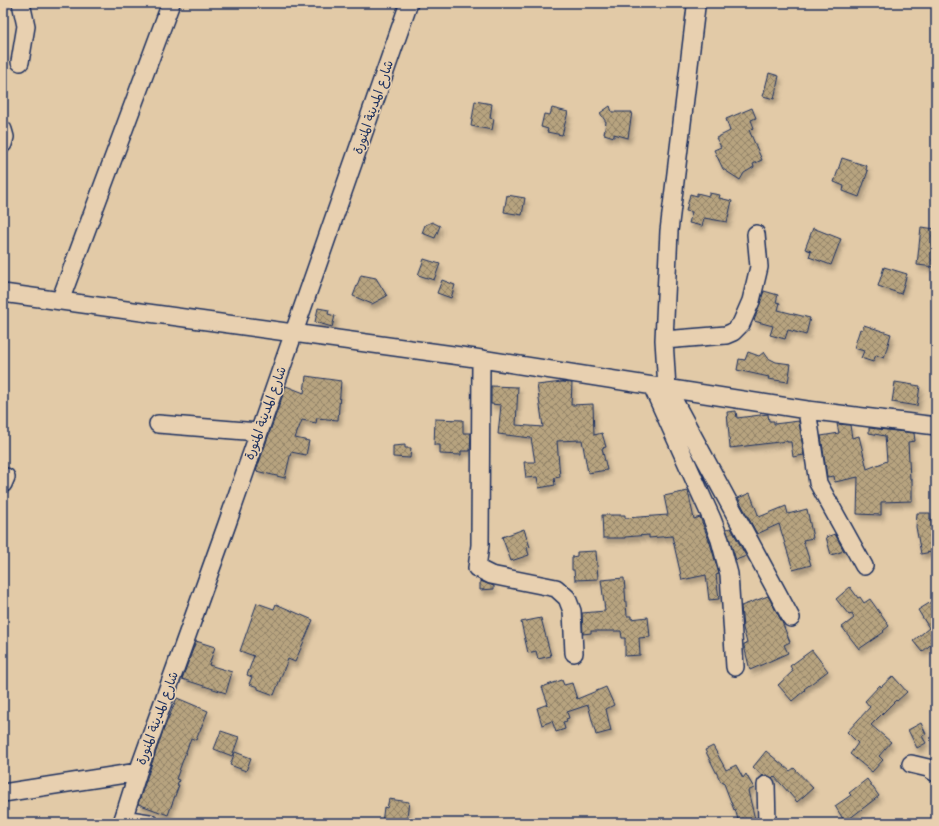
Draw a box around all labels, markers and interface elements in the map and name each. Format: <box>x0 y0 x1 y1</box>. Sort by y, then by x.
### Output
street label: شارع المدينة المنورة <box>346 57 400 157</box>
street label: شارع المدينة المنورة <box>237 363 293 463</box>
street label: شارع المدينة المنورة <box>129 668 185 768</box>

